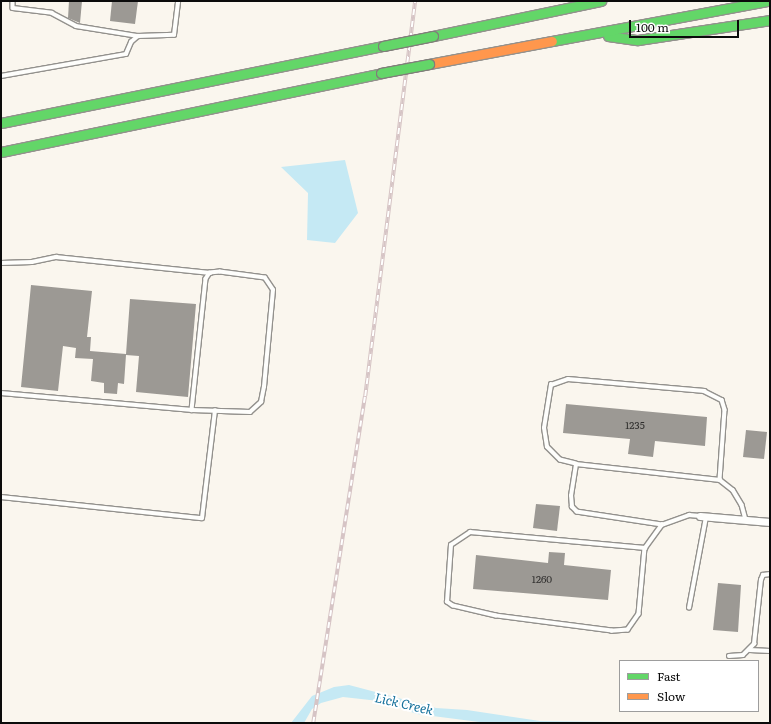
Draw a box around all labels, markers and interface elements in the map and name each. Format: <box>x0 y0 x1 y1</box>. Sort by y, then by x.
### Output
scale bar <box>631 12 741 38</box>
text: 100 m <box>636 18 669 36</box>
house number: 1235 <box>625 419 645 431</box>
house number: 1260 <box>532 573 552 585</box>
legend <box>619 660 759 712</box>
text: Fast <box>657 667 680 685</box>
text: Slow <box>657 687 685 705</box>
water label: Lick Creek <box>373 690 435 718</box>

